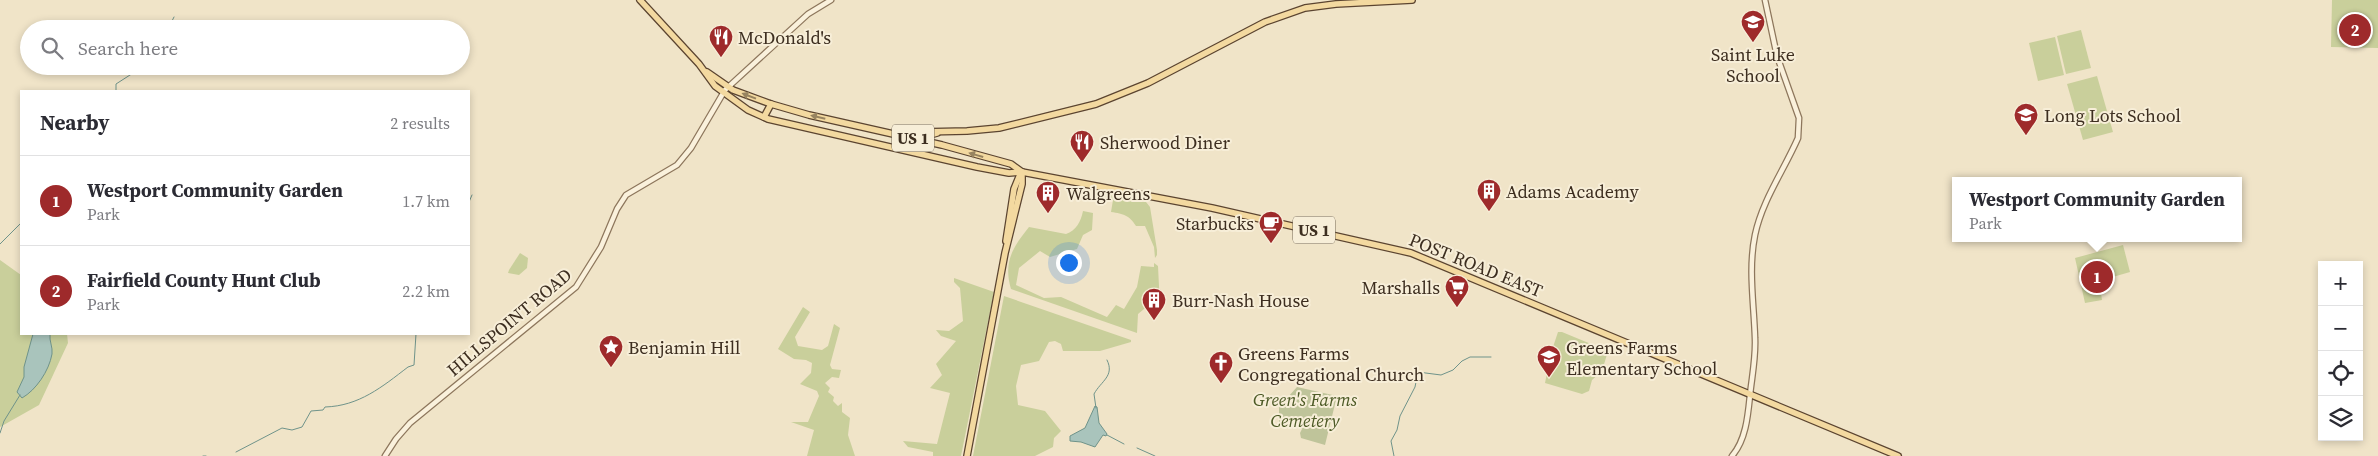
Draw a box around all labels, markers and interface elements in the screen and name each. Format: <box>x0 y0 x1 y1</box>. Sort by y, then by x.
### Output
school or university icon: Saint Luke School <box>1740 9 1766 43</box>
pin: 2 <box>2339 11 2371 49</box>
search box <box>20 20 470 75</box>
restaurant icon: McDonald's <box>708 24 734 58</box>
place label: McDonald's <box>738 25 831 50</box>
icon: search <box>38 34 66 62</box>
text: Search here <box>78 35 178 61</box>
place label: Saint Luke School <box>1711 42 1795 88</box>
one-way arrow <box>742 92 756 100</box>
school or university icon: Long Lots School <box>2013 102 2039 136</box>
place label: Long Lots School <box>2044 103 2181 128</box>
text: Nearby <box>40 108 110 137</box>
text: 2 results <box>390 112 450 134</box>
one-way arrow <box>811 113 826 121</box>
road number: US 1 <box>892 125 934 152</box>
restaurant icon: Sherwood Diner <box>1069 129 1095 163</box>
place label: Sherwood Diner <box>1100 130 1231 155</box>
one-way arrow <box>969 150 984 158</box>
text: Westport Community Garden <box>87 177 343 203</box>
popup <box>1952 177 2242 242</box>
building icon: Adams Academy <box>1476 178 1502 212</box>
place label: Adams Academy <box>1506 179 1640 204</box>
building icon: Walgreens <box>1035 180 1061 214</box>
place label: Walgreens <box>1066 181 1150 206</box>
text: Westport Community Garden <box>1969 186 2225 212</box>
text: 1 <box>52 190 60 212</box>
text: 1.7 km <box>402 190 450 212</box>
text: Park <box>87 203 120 225</box>
cafe icon: Starbucks <box>1258 210 1284 244</box>
place label: Starbucks <box>1176 211 1254 236</box>
text: Park <box>1969 212 2002 234</box>
road number: US 1 <box>1293 216 1335 244</box>
street label: POST ROAD EAST <box>1406 227 1547 303</box>
your location <box>1056 250 1082 276</box>
pin: 1 <box>2081 258 2113 296</box>
map controls <box>2318 261 2363 441</box>
button: + <box>2318 261 2363 306</box>
street label: HILLSPOINT ROAD <box>441 262 577 382</box>
text: Fairfield County Hunt Club <box>87 267 321 293</box>
supermarket icon: Marshalls <box>1444 274 1470 308</box>
place label: Marshalls <box>1361 275 1440 300</box>
text: 2 <box>52 280 60 302</box>
text: 2.2 km <box>402 280 450 302</box>
building icon: Burr-Nash House <box>1141 287 1167 321</box>
place label: Burr-Nash House <box>1172 288 1309 313</box>
text: Park <box>87 293 120 315</box>
button: − <box>2318 306 2363 351</box>
place icon: Benjamin Hill <box>598 334 624 368</box>
place label: Benjamin Hill <box>628 335 740 360</box>
place label: Greens Farms Elementary School <box>1566 335 1717 381</box>
place label: Greens Farms Congregational Church <box>1238 341 1425 387</box>
school or university icon: Greens Farms Elementary School <box>1536 344 1562 378</box>
church icon: Greens Farms Congregational Church <box>1208 350 1234 384</box>
button: locate <box>2318 351 2363 396</box>
park label: Green's Farms Cemetery <box>1253 387 1358 433</box>
button: layers <box>2318 396 2363 441</box>

